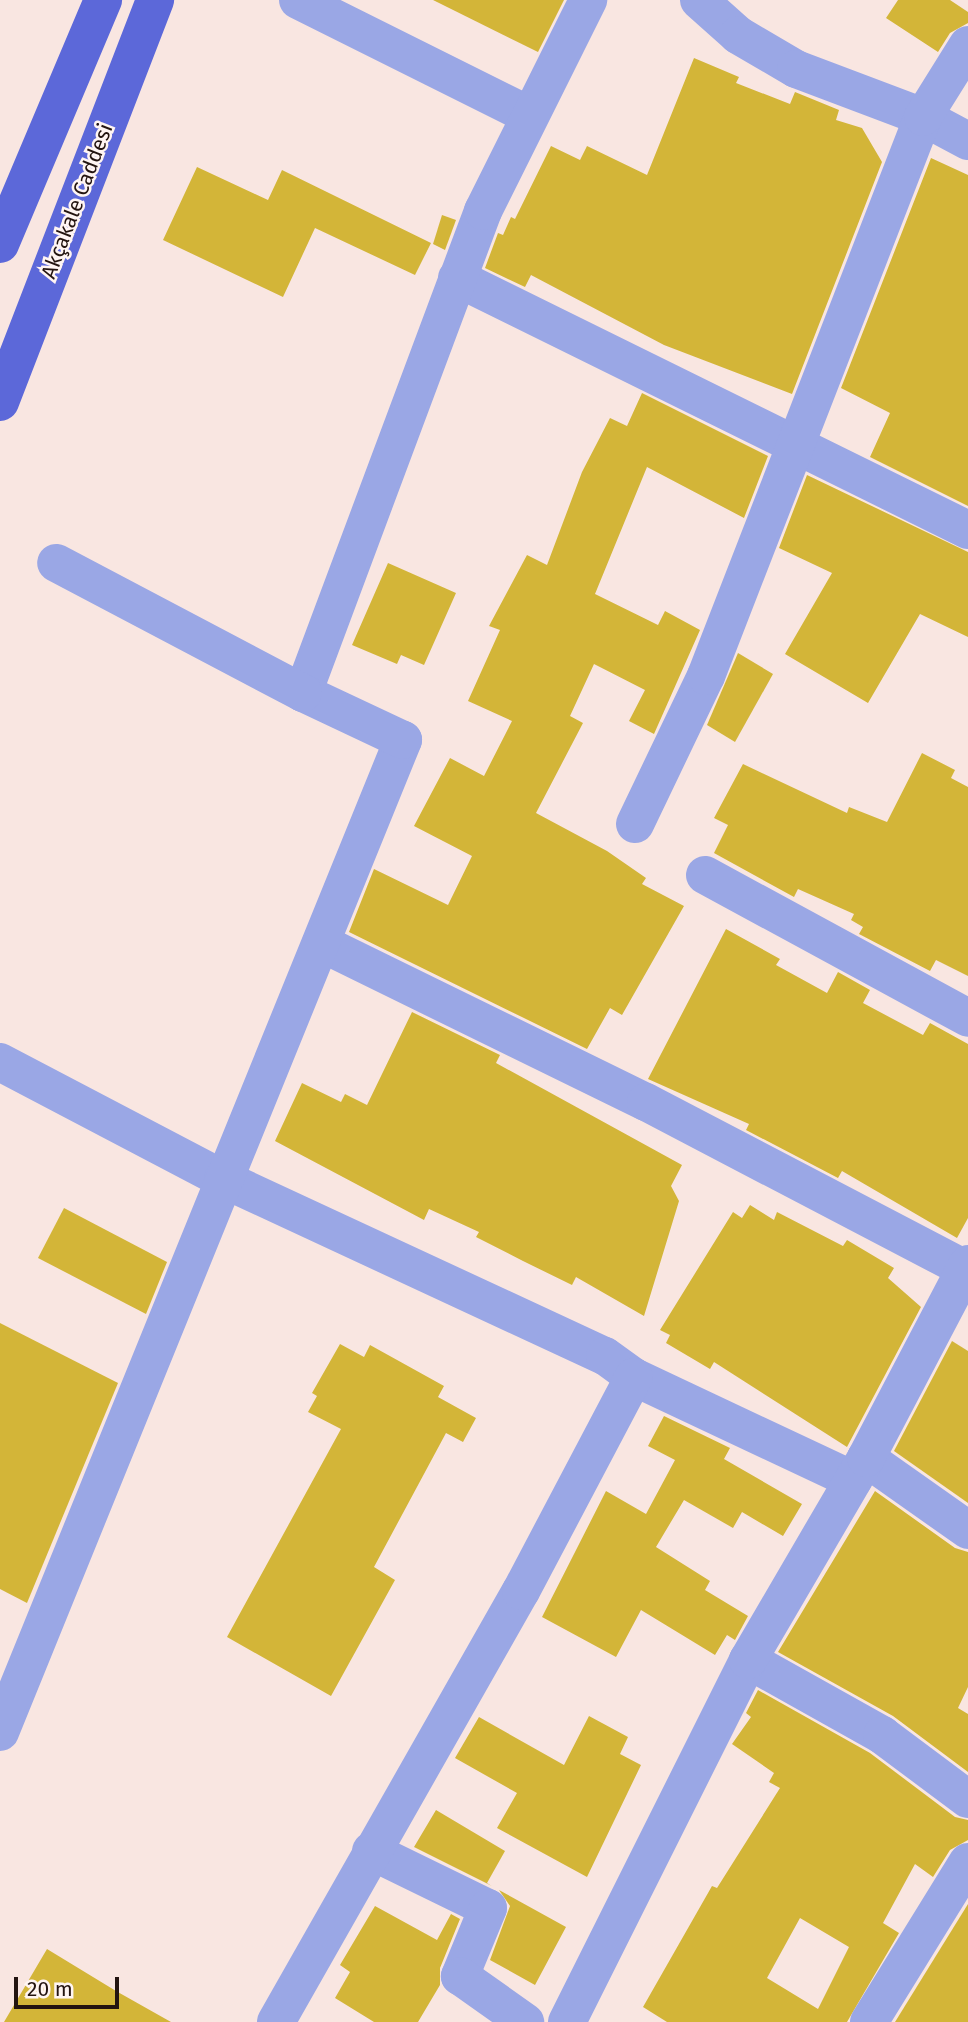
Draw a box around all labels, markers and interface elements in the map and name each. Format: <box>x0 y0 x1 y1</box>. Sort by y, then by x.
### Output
street label: Akçakale Caddesi <box>36 120 118 282</box>
scale bar <box>18 1962 122 2006</box>
text: 20 m <box>27 1976 73 2002</box>

